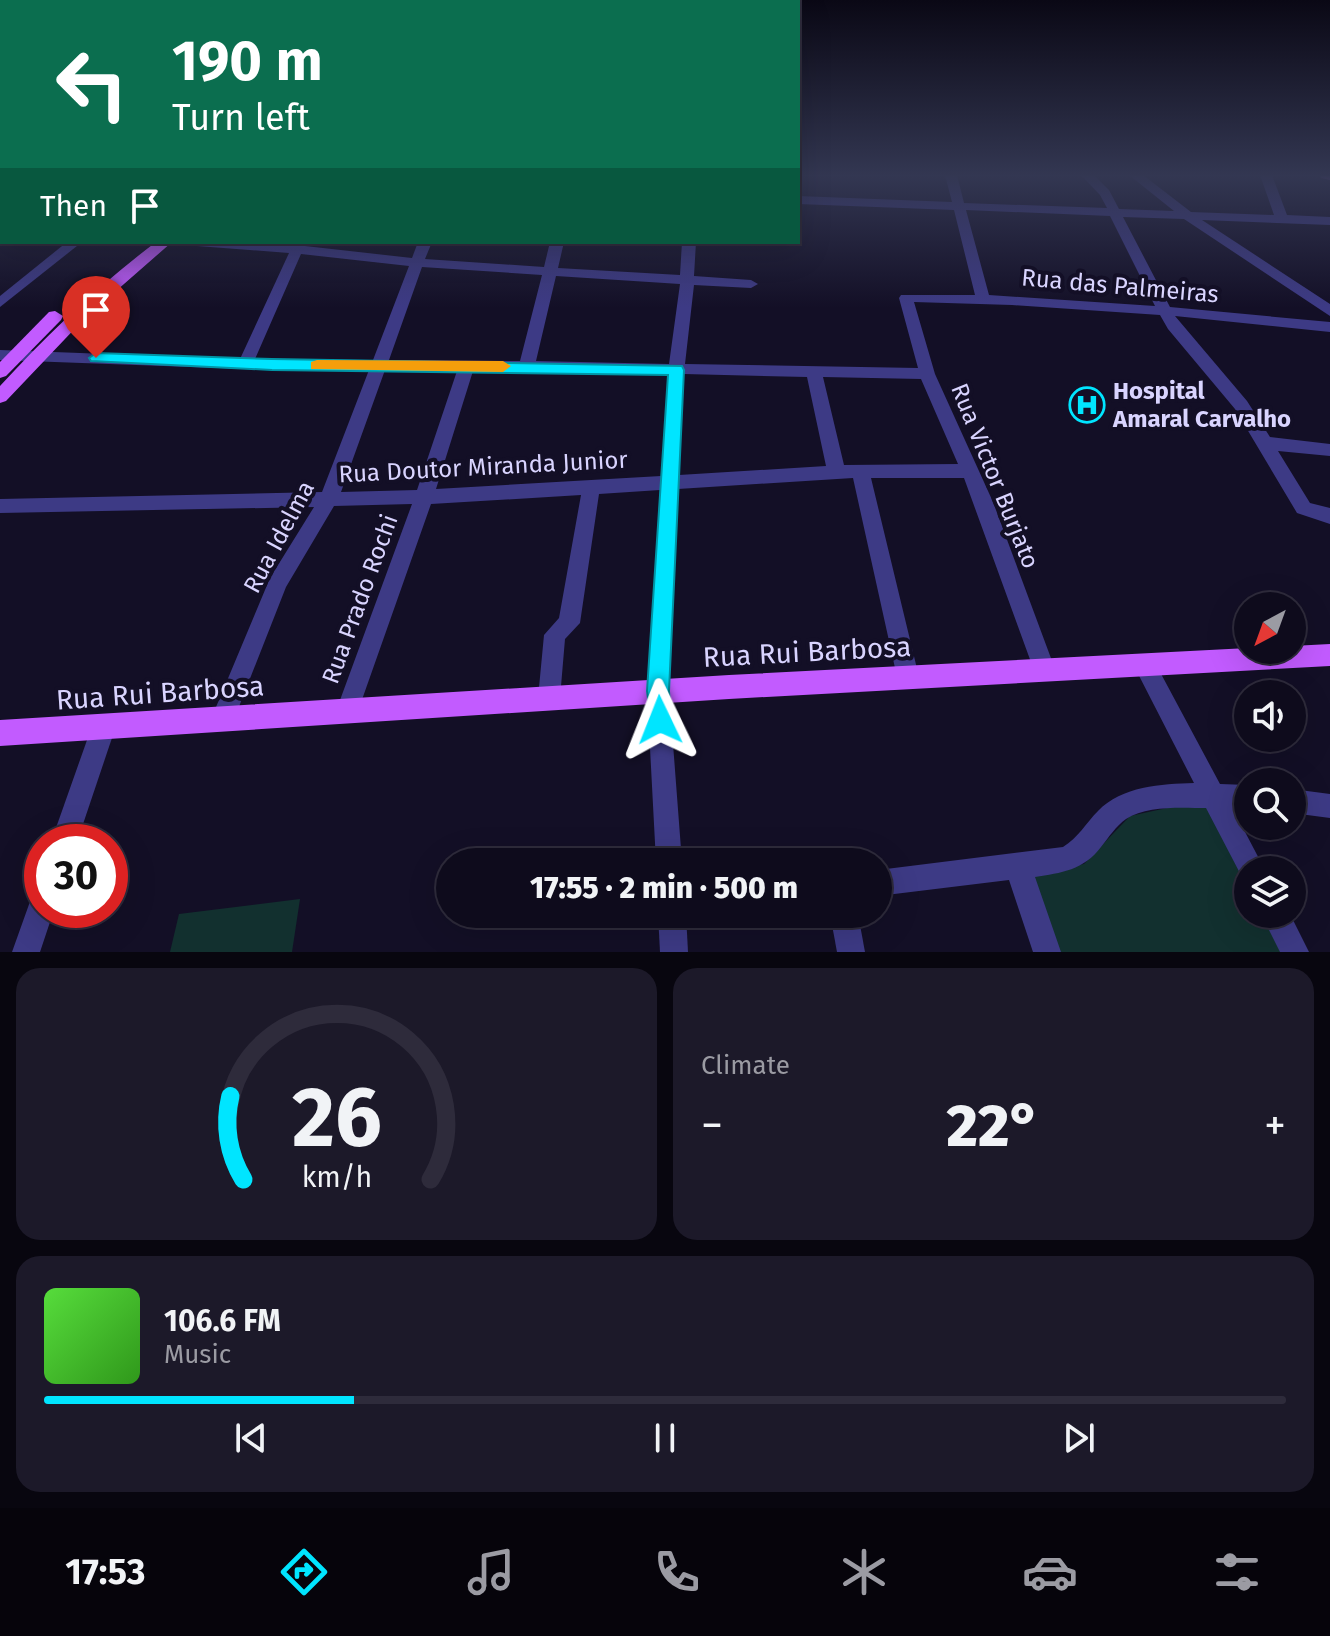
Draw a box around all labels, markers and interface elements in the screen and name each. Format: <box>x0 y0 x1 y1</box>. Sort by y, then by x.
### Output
text: 190 m <box>172 28 323 95</box>
icon: left <box>40 32 144 136</box>
text: Turn left <box>172 96 310 140</box>
icon: arrive <box>123 184 167 228</box>
text: Then <box>40 188 107 224</box>
street label: Rua das Palmeiras <box>1020 263 1220 309</box>
pin <box>62 276 130 358</box>
icon: arrive <box>74 288 118 332</box>
place label: Hospital Amaral Carvalho <box>1112 377 1291 433</box>
street label: Rua Victor Burjato <box>945 379 1045 573</box>
hospital icon: Hospital Amaral Carvalho <box>1068 386 1106 424</box>
street label: Rua Doutor Miranda Junior <box>338 445 629 489</box>
street label: Rua Idelma <box>238 476 320 598</box>
street label: Rua Prado Rochi <box>316 511 404 687</box>
north arrow <box>1234 592 1306 664</box>
map controls <box>1234 592 1306 928</box>
street label: Rua Rui Barbosa <box>702 630 912 674</box>
street label: Rua Rui Barbosa <box>55 669 265 717</box>
position arrow <box>618 678 702 762</box>
button: sound <box>1234 680 1306 752</box>
button: search <box>1234 768 1306 840</box>
speed limit sign: 30 <box>24 824 128 928</box>
button: layers <box>1234 856 1306 928</box>
text: 17:55 · 2 min · 500 m <box>530 870 798 906</box>
text: Climate <box>701 1050 790 1081</box>
text: 26 <box>292 1068 381 1168</box>
text: 22° <box>947 1090 1041 1162</box>
text: − <box>701 1099 723 1152</box>
text: + <box>1264 1099 1286 1152</box>
text: km/h <box>301 1160 372 1195</box>
text: 106.6 FM <box>164 1303 281 1339</box>
text: Music <box>164 1339 231 1370</box>
icon: previous <box>229 1416 273 1460</box>
icon: pause <box>643 1416 687 1460</box>
icon: next <box>1057 1416 1101 1460</box>
icon: directions <box>276 1544 332 1600</box>
icon: music <box>463 1544 519 1600</box>
icon: phone <box>649 1544 705 1600</box>
icon: climate <box>836 1544 892 1600</box>
icon: car <box>1022 1544 1078 1600</box>
icon: filters <box>1209 1544 1265 1600</box>
text: 17:53 <box>65 1550 145 1594</box>

